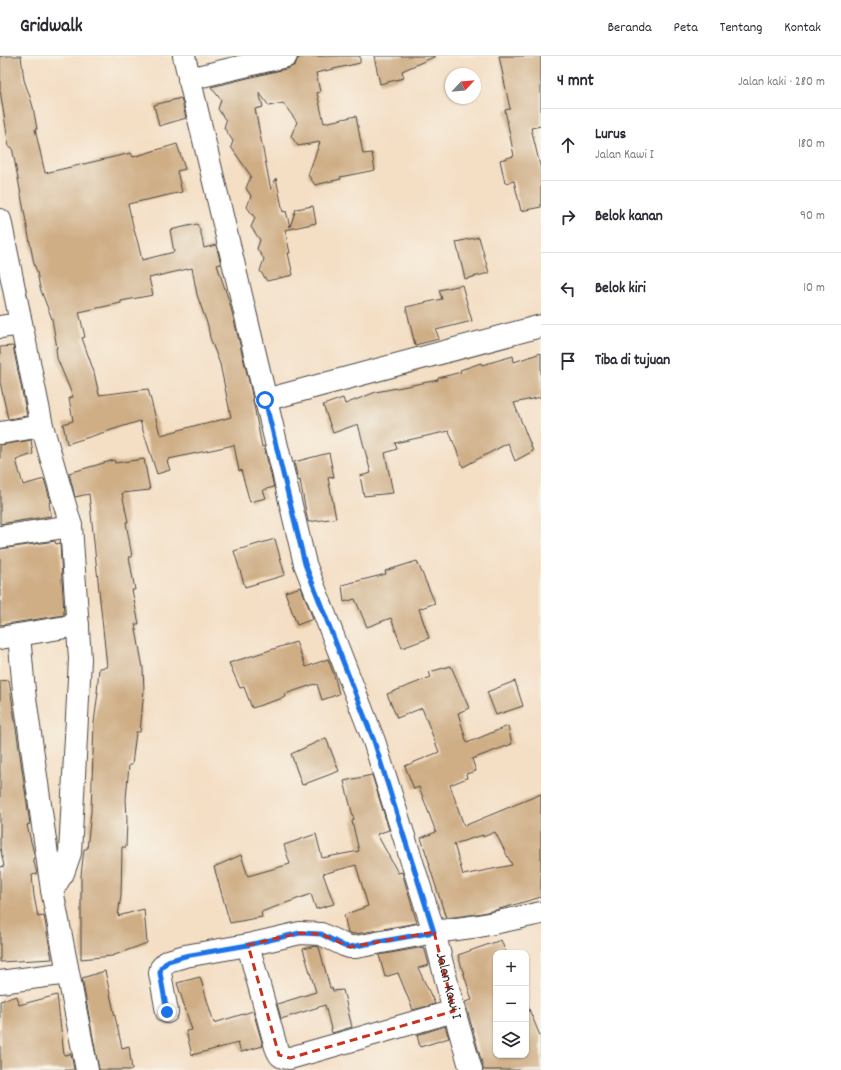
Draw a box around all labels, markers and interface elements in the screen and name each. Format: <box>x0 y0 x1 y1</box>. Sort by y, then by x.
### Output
text: Gridwalk <box>20 14 83 41</box>
text: Beranda <box>607 18 652 38</box>
text: Peta <box>674 18 698 38</box>
text: Tentang <box>720 18 762 38</box>
text: Kontak <box>784 18 821 38</box>
north arrow <box>445 68 481 104</box>
text: 4 mnt <box>557 70 594 94</box>
text: Jalan kaki · 280 m <box>738 73 825 92</box>
text: Lurus <box>595 124 626 146</box>
icon: ahead <box>557 134 579 156</box>
text: 180 m <box>798 135 825 154</box>
text: Jalan Kawi I <box>595 146 654 165</box>
icon: right <box>557 206 579 228</box>
text: Belok kanan <box>595 206 663 228</box>
text: 90 m <box>800 207 825 226</box>
icon: left <box>557 278 579 300</box>
text: Belok kiri <box>595 278 646 300</box>
text: 10 m <box>803 279 825 298</box>
icon: arrive <box>557 350 579 372</box>
text: Tiba di tujuan <box>595 350 670 372</box>
route start <box>256 391 274 409</box>
street label: Jalan Kawi I <box>429 950 467 1022</box>
map controls <box>493 950 529 1058</box>
button: + <box>493 950 529 986</box>
button: − <box>493 986 529 1022</box>
route end <box>158 1003 176 1021</box>
button: layers <box>493 1022 529 1058</box>

